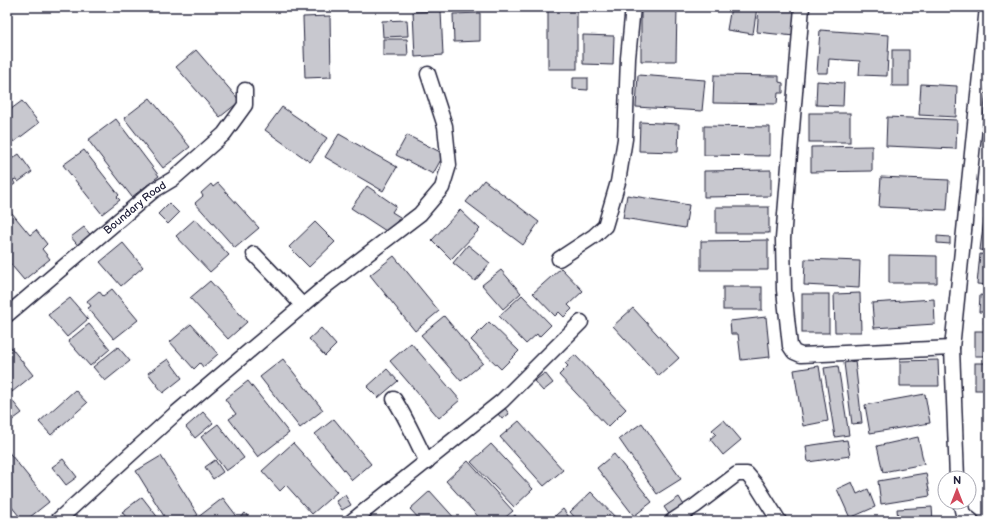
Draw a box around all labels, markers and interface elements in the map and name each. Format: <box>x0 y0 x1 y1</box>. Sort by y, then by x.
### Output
street label: Boundary Road <box>101 178 168 237</box>
north arrow <box>937 470 977 510</box>
text: N <box>953 474 961 487</box>

